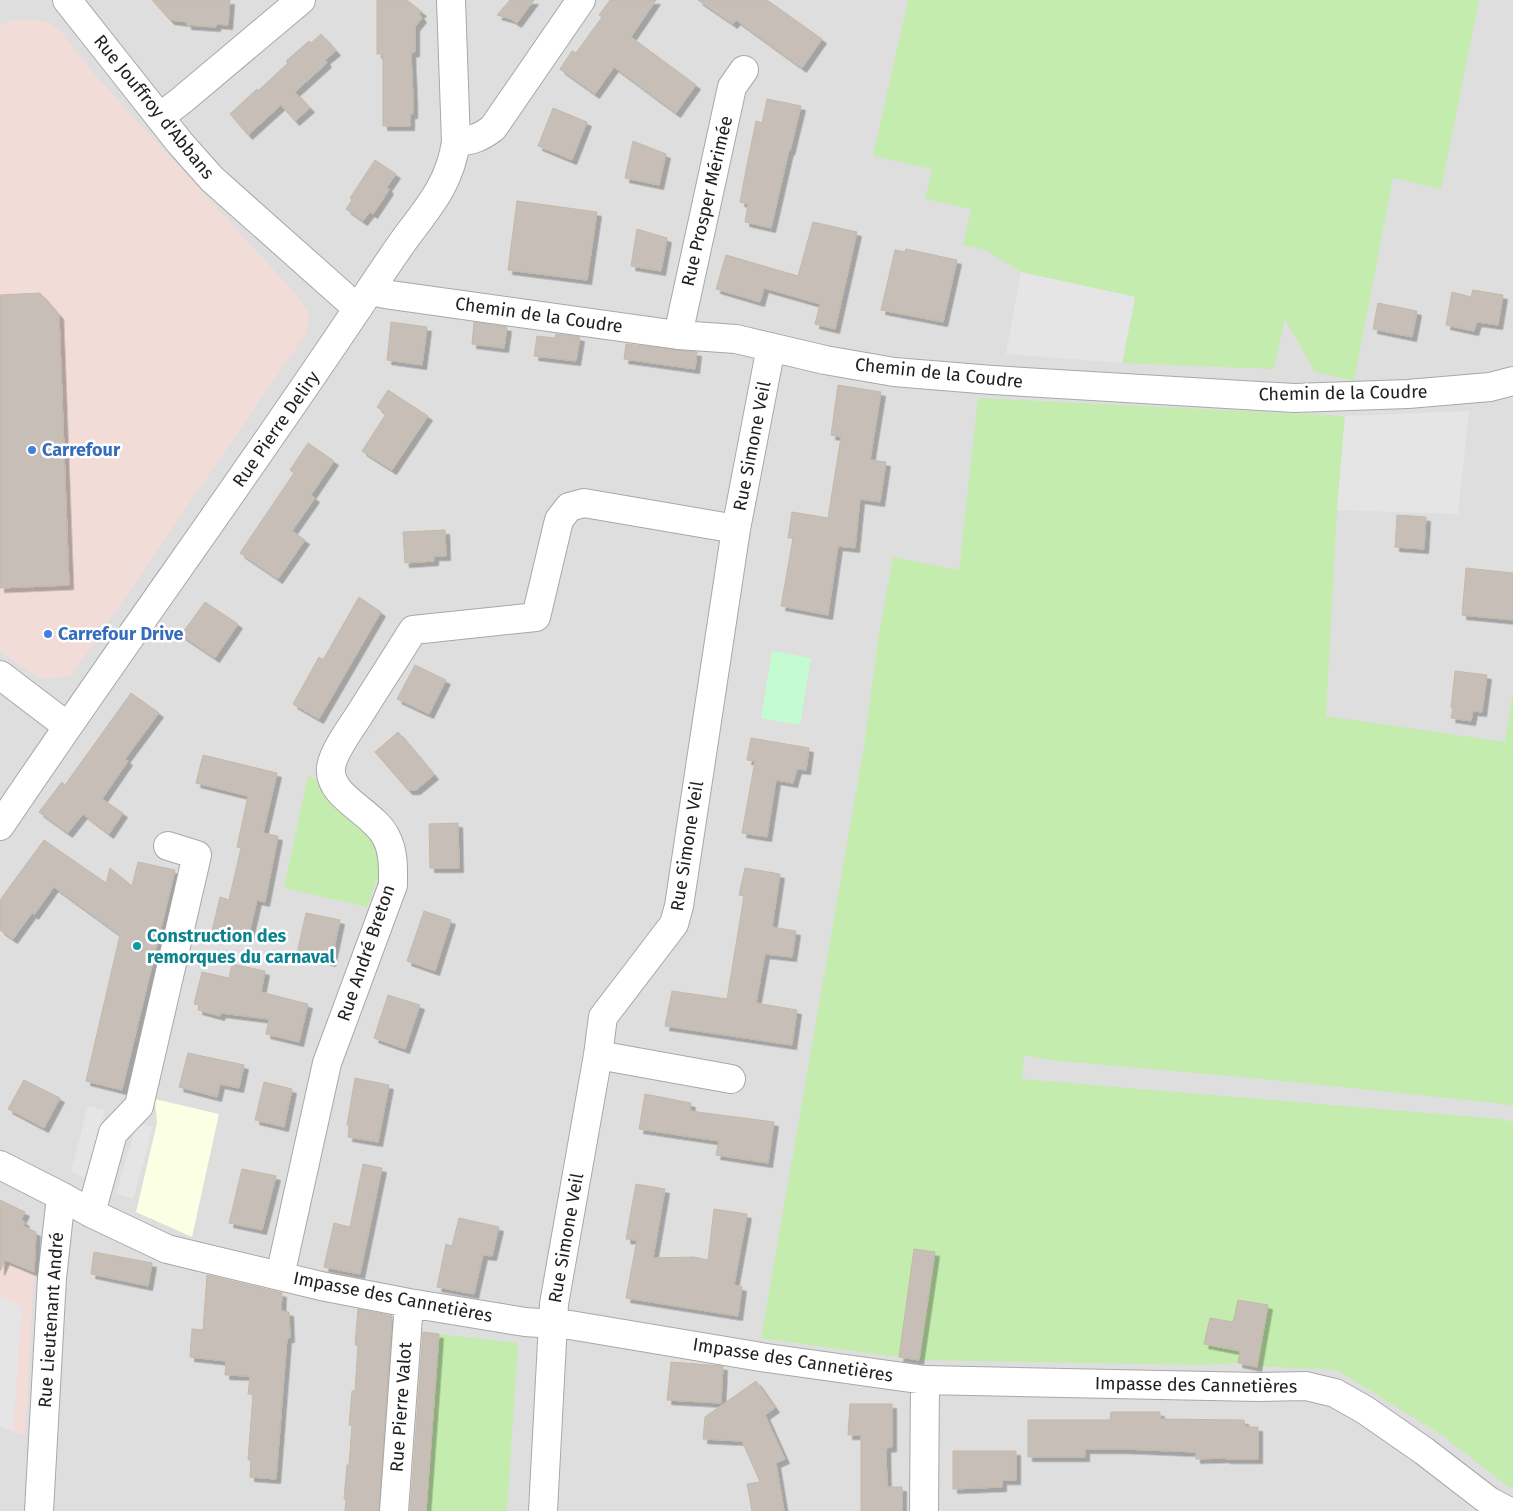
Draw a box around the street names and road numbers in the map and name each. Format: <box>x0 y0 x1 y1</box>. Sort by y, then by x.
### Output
street label: Rue Jouffroy d'Abbans <box>89 30 219 184</box>
street label: Rue Prosper Mérimée <box>677 114 737 288</box>
street label: Chemin de la Coudre <box>454 292 624 338</box>
street label: Chemin de la Coudre <box>854 353 1024 393</box>
street label: Rue Pierre Deliry <box>228 367 324 491</box>
street label: Rue Simone Veil <box>729 379 775 513</box>
street label: Chemin de la Coudre <box>1258 381 1428 405</box>
street label: Rue Simone Veil <box>666 779 708 913</box>
street label: Rue André Breton <box>332 882 400 1024</box>
street label: Rue Simone Veil <box>544 1171 588 1305</box>
street label: Rue Lieutenant André <box>34 1231 68 1409</box>
street label: Impasse des Cannetières <box>292 1267 494 1327</box>
street label: Impasse des Cannetières <box>691 1333 895 1387</box>
street label: Rue Pierre Valot <box>385 1341 417 1473</box>
street label: Impasse des Cannetières <box>1095 1372 1297 1398</box>

